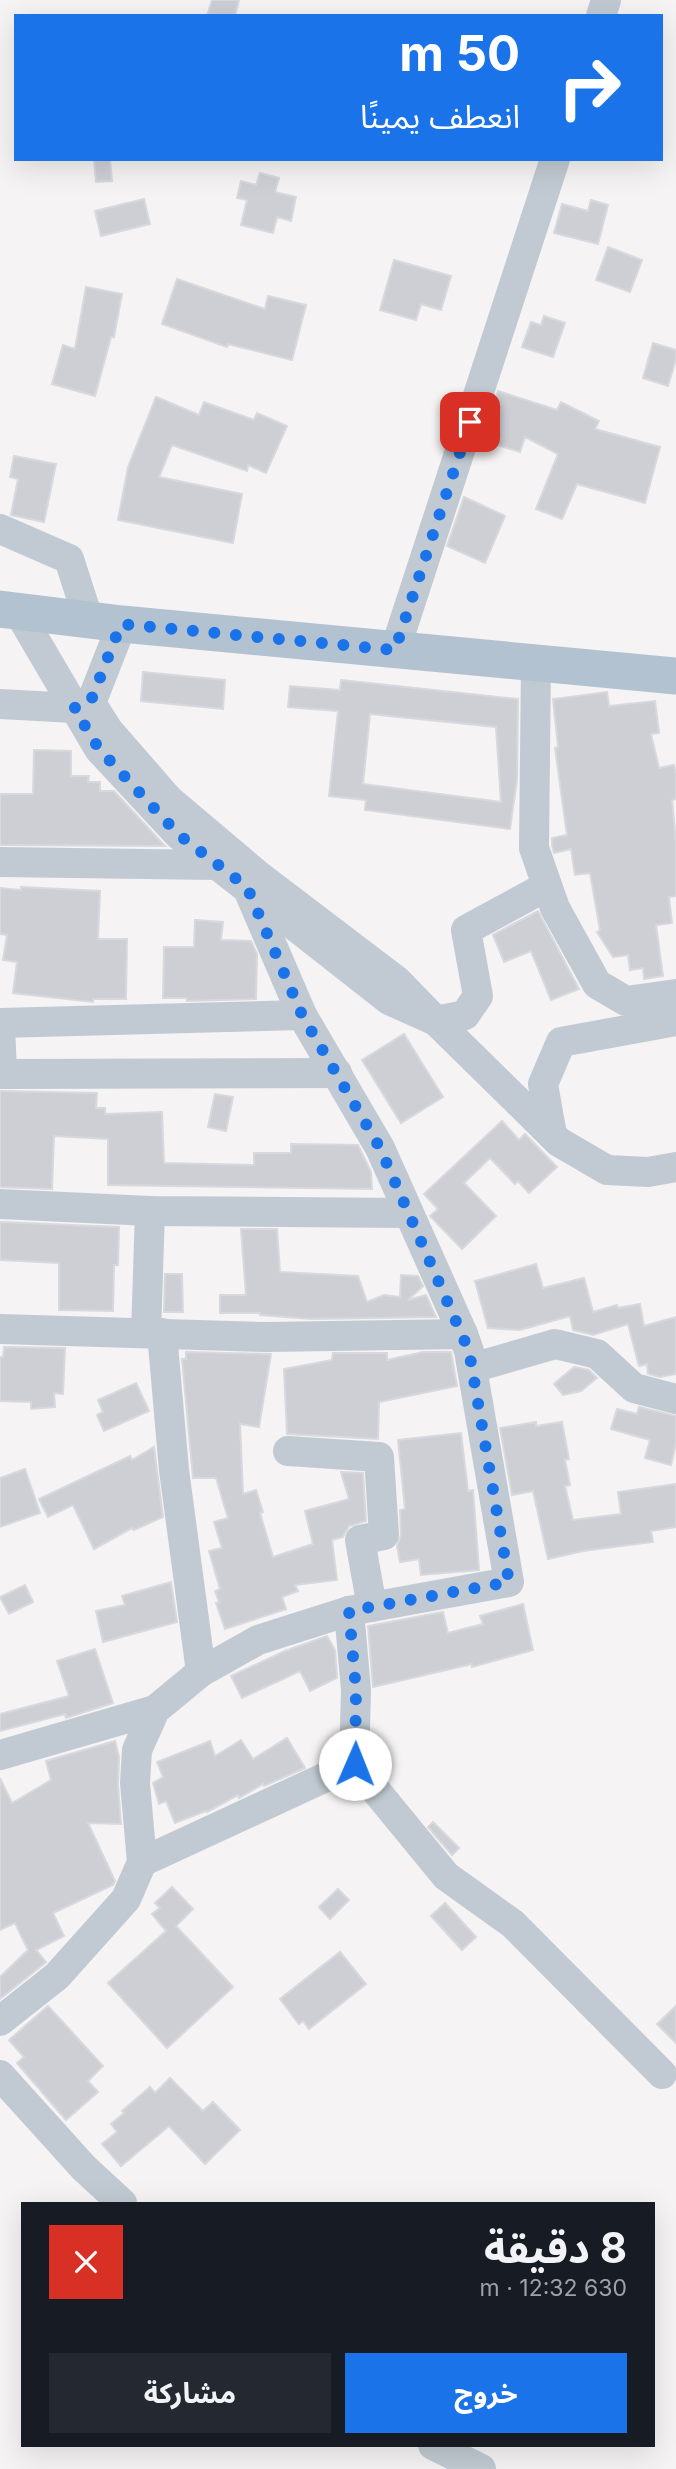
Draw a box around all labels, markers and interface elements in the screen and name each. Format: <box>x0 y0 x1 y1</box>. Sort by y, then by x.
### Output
text: 50 m <box>399 24 520 83</box>
icon: right <box>544 42 635 133</box>
text: انعطف يمينًا <box>360 97 520 136</box>
pin <box>440 392 500 452</box>
icon: arrive <box>451 403 489 441</box>
position arrow <box>318 1727 392 1801</box>
text: 8 دقيقة <box>484 2222 627 2273</box>
button: close <box>49 2225 123 2299</box>
text: 630 m · 12:32 <box>480 2274 627 2302</box>
button: مشاركة <box>49 2353 331 2433</box>
button: خروج <box>345 2353 627 2433</box>

